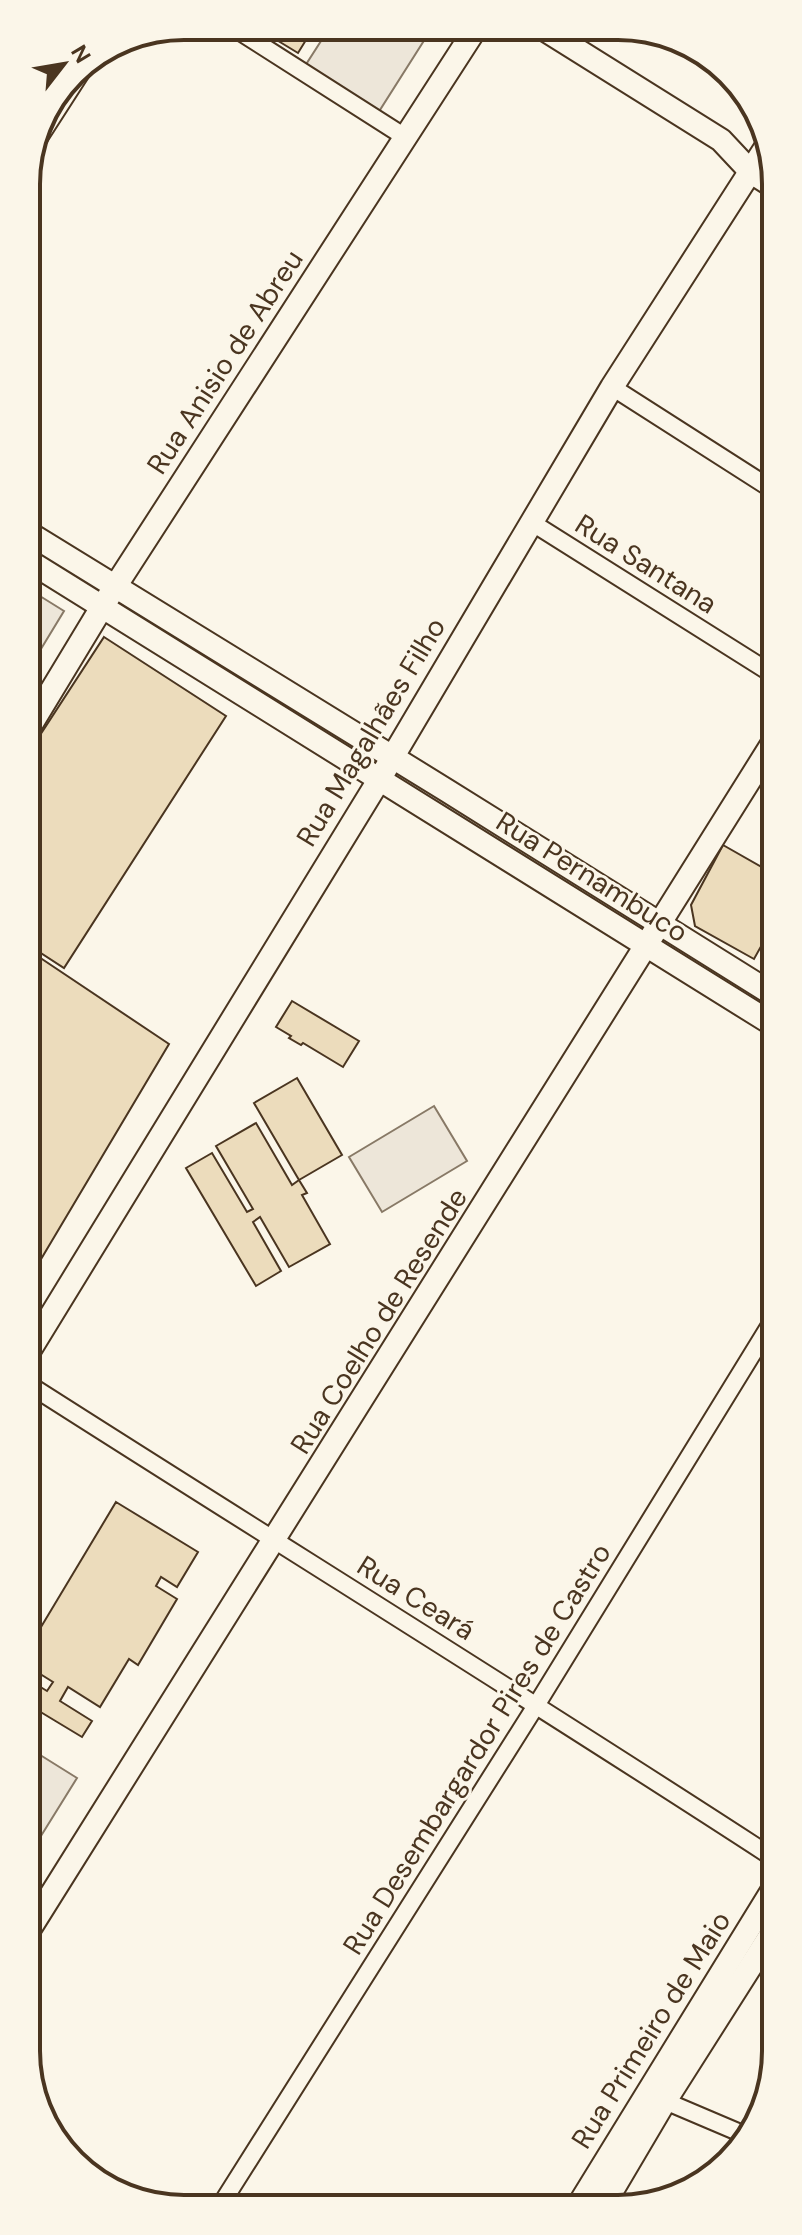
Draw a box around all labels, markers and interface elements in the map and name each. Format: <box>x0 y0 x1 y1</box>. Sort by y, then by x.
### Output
north arrow <box>24 24 104 104</box>
text: N <box>64 40 97 68</box>
street label: Rua Anisio de Abreu <box>139 243 311 481</box>
street label: Rua Santana <box>568 506 724 622</box>
street label: Rua Magalhães Filho <box>288 611 454 853</box>
street label: Rua Pernambuco <box>489 803 695 951</box>
street label: Rua Coelho de Resende <box>282 1181 476 1461</box>
street label: Rua Desembargardor Pires de Castro <box>335 1536 619 1962</box>
street label: Rua Ceará <box>350 1547 482 1649</box>
street label: Rua Primeiro de Maio <box>563 1904 739 2156</box>

